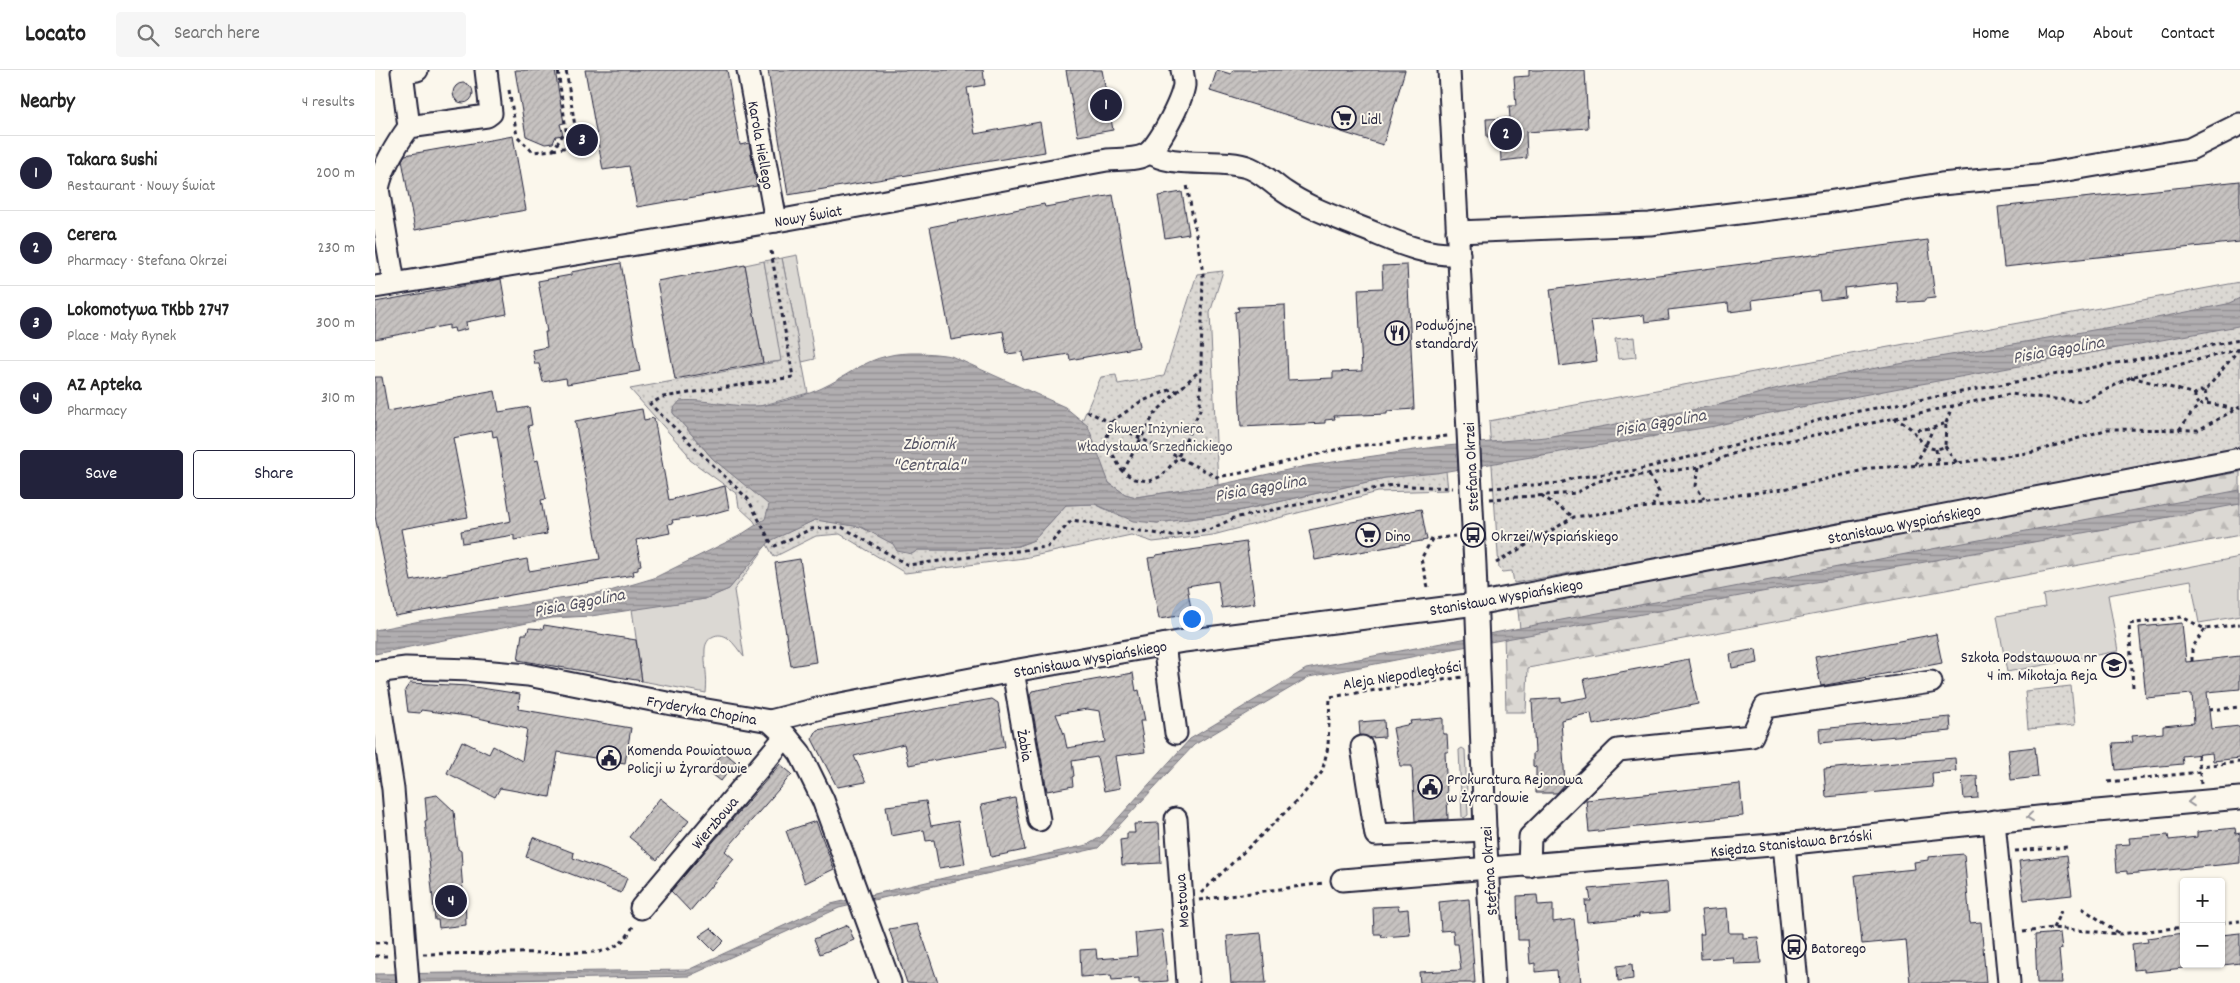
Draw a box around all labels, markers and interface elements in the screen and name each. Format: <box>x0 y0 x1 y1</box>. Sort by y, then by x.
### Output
search box <box>116 12 466 57</box>
text: Locato <box>25 18 86 52</box>
icon: search <box>134 21 162 49</box>
text: Search here <box>174 21 260 48</box>
text: Home <box>1972 22 2009 47</box>
text: Map <box>2037 22 2065 47</box>
text: About <box>2093 22 2133 47</box>
text: Contact <box>2161 22 2215 47</box>
pin: 1 <box>1090 86 1122 124</box>
text: Nearby <box>20 88 75 118</box>
text: 4 results <box>302 91 355 114</box>
street label: Karola Hiellego <box>740 99 779 192</box>
supermarket icon: Lidl <box>1331 105 1357 131</box>
place label: Lidl <box>1361 109 1382 132</box>
pin: 2 <box>1490 115 1522 153</box>
pin: 3 <box>566 121 598 159</box>
text: Takara Sushi <box>67 148 157 175</box>
text: 1 <box>34 162 38 185</box>
text: 200 m <box>316 162 355 185</box>
text: Restaurant · Nowy Świat <box>67 175 215 198</box>
street label: Nowy Świat <box>773 200 844 235</box>
text: Cerera <box>67 223 116 250</box>
text: 2 <box>33 237 40 260</box>
text: 230 m <box>318 237 355 260</box>
text: Pharmacy · Stefana Okrzei <box>67 250 227 273</box>
text: Lokomotywa TKbb 2747 <box>67 298 229 325</box>
text: 3 <box>32 312 40 335</box>
text: 300 m <box>316 312 355 335</box>
place label: Podwójne standardy <box>1415 315 1478 356</box>
restaurant icon: Podwójne standardy <box>1384 320 1410 346</box>
text: Place · Mały Rynek <box>67 325 176 348</box>
water label: Pisia Gągolina <box>2011 331 2108 372</box>
text: AZ Apteka <box>67 373 141 400</box>
text: 4 <box>33 387 39 410</box>
text: 310 m <box>321 387 355 410</box>
text: Pharmacy <box>67 400 126 423</box>
water label: Pisia Gągolina <box>1613 404 1710 445</box>
park label: Skwer Inżyniera Władysława Srzednickiego <box>1077 418 1233 459</box>
street label: Stefana Okrzei <box>1459 422 1486 512</box>
water label: Zbiornik "Centrala" <box>893 433 968 479</box>
button: Save <box>20 450 183 499</box>
button: Share <box>193 450 355 499</box>
water label: Pisia Gągolina <box>1213 469 1310 510</box>
street label: Stanisława Wyspiańskiego <box>1826 499 1983 552</box>
supermarket icon: Dino <box>1355 522 1381 548</box>
bus stop icon: Okrzei/Wyspiańskiego <box>1460 522 1486 548</box>
place label: Dino <box>1385 526 1411 549</box>
place label: Okrzei/Wyspiańskiego <box>1491 526 1618 549</box>
street label: Stanisława Wyspiańskiego <box>1428 574 1585 623</box>
water label: Pisia Gągolina <box>532 583 629 626</box>
your location <box>1179 606 1205 632</box>
street label: Stanisława Wyspiańskiego <box>1012 636 1169 685</box>
place label: Szkoła Podstawowa nr 4 im. Mikołaja Reja <box>1961 647 2097 688</box>
school or university icon: Szkoła Podstawowa nr 4 im. Mikołaja Reja <box>2101 652 2127 678</box>
street label: Aleja Niepodległości <box>1341 656 1464 697</box>
street label: Fryderyka Chopina <box>645 690 759 733</box>
street label: Żabia <box>1009 728 1038 764</box>
place label: Komenda Powiatowa Policji w Żyrardowie <box>627 740 752 781</box>
public building icon: Komenda Powiatowa Policji w Żyrardowie <box>596 745 622 771</box>
place label: Prokuratura Rejonowa w Żyrardowie <box>1447 769 1583 810</box>
public building icon: Prokuratura Rejonowa w Żyrardowie <box>1417 774 1443 800</box>
street label: Wierzbowa <box>687 792 745 855</box>
one-way arrow <box>2187 797 2195 808</box>
one-way arrow <box>2025 812 2033 823</box>
street label: Stefana Okrzei <box>1476 825 1505 916</box>
street label: Księdza Stanisława Brzóski <box>1709 825 1873 864</box>
street label: Mostowa <box>1170 873 1197 929</box>
map controls <box>2180 878 2225 968</box>
button: + <box>2180 878 2225 923</box>
pin: 4 <box>435 882 467 920</box>
button: − <box>2180 923 2225 968</box>
bus stop icon: Batorego <box>1781 934 1807 960</box>
place label: Batorego <box>1811 938 1866 961</box>

